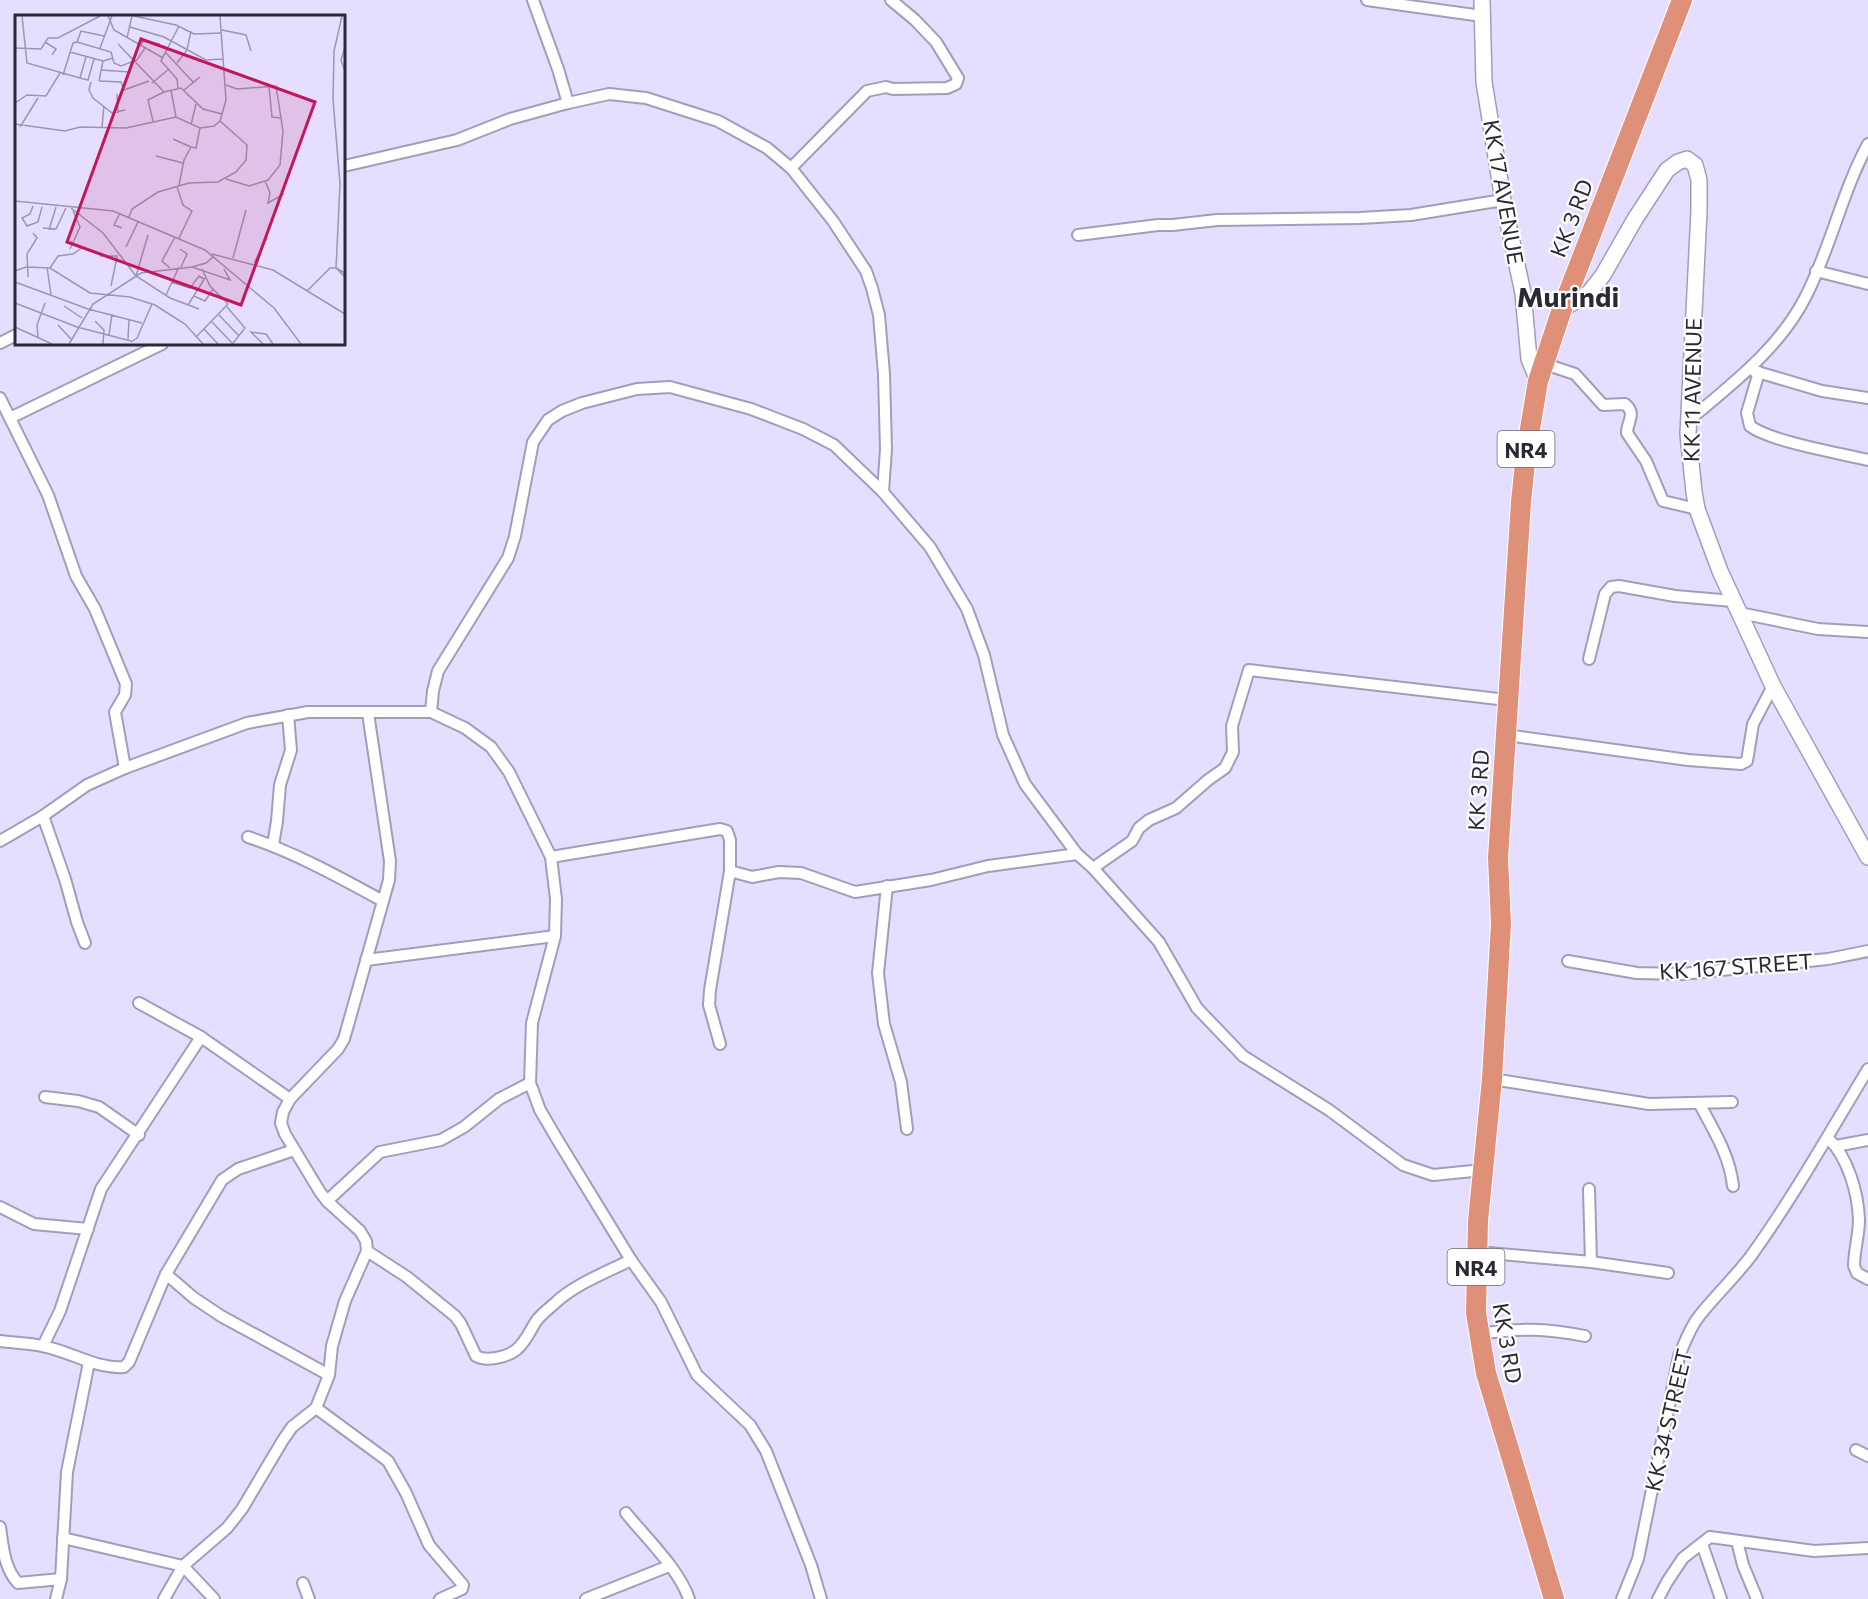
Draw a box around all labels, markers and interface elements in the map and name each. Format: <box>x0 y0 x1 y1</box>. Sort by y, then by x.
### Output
inset map <box>15 15 345 345</box>
street label: KK 17 AVENUE <box>1478 118 1530 266</box>
street label: KK 3 RD <box>1544 175 1598 261</box>
district label: Murindi <box>1517 279 1619 313</box>
street label: KK 11 AVENUE <box>1677 318 1707 462</box>
road number: NR4 <box>1498 431 1555 467</box>
street label: KK 3 RD <box>1462 748 1494 832</box>
street label: KK 167 STREET <box>1658 947 1814 985</box>
road number: NR4 <box>1448 1249 1504 1285</box>
street label: KK 3 RD <box>1488 1301 1528 1385</box>
street label: KK 34 STREET <box>1638 1346 1698 1494</box>

